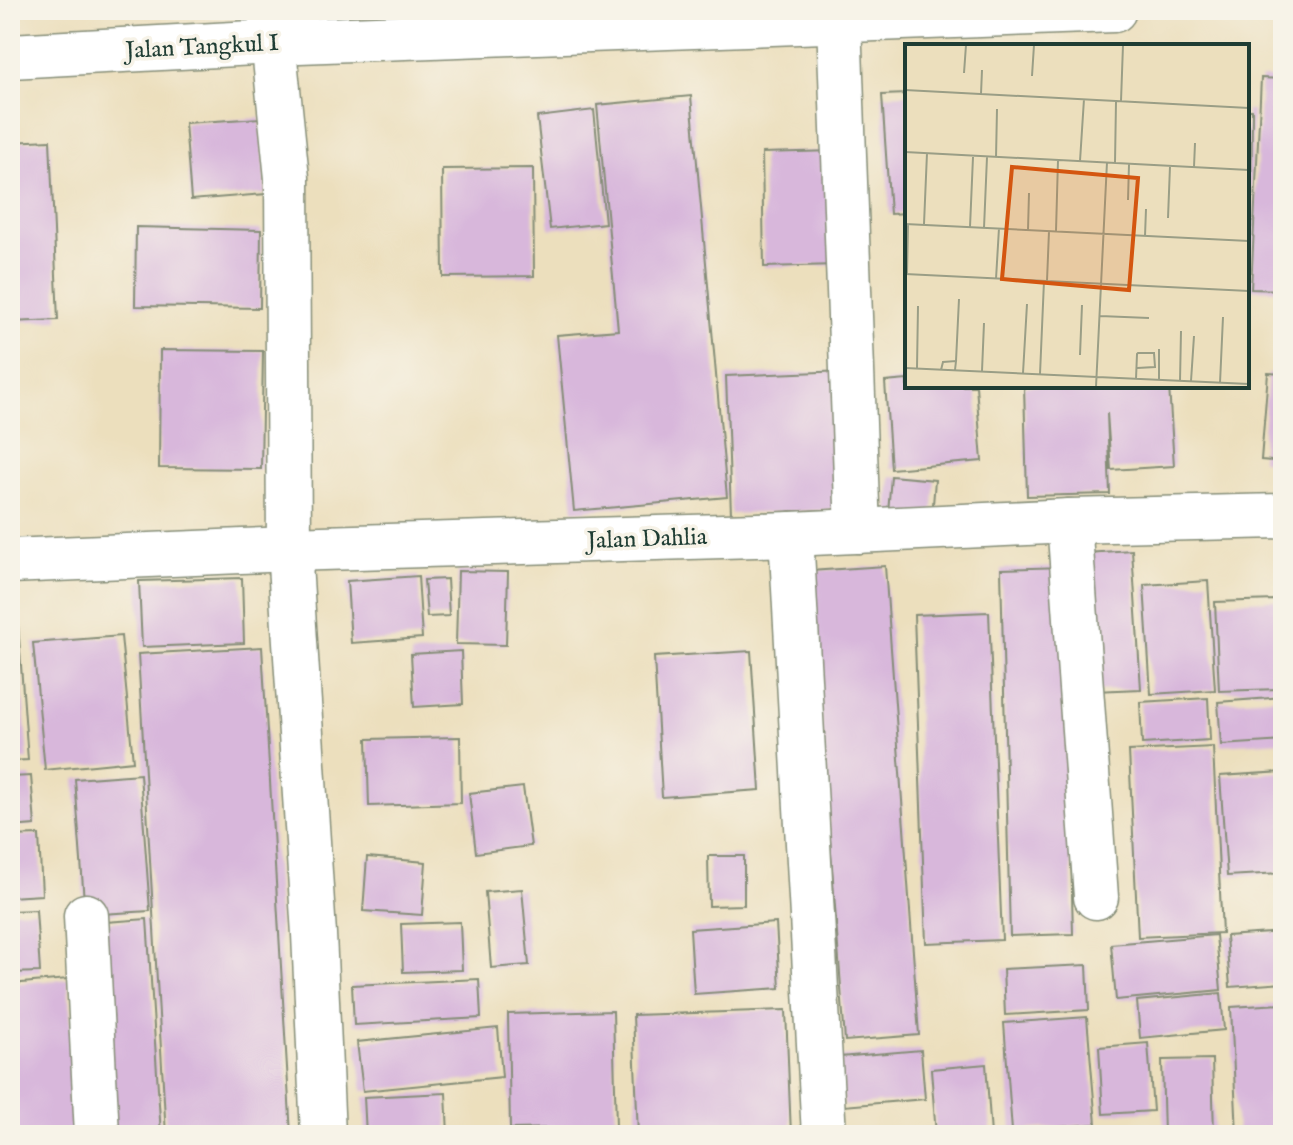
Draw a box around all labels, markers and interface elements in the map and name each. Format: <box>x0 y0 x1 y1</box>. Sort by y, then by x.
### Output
street label: Jalan Tangkul I <box>121 28 280 67</box>
inset map <box>905 44 1249 388</box>
street label: Jalan Dahlia <box>583 522 708 557</box>

